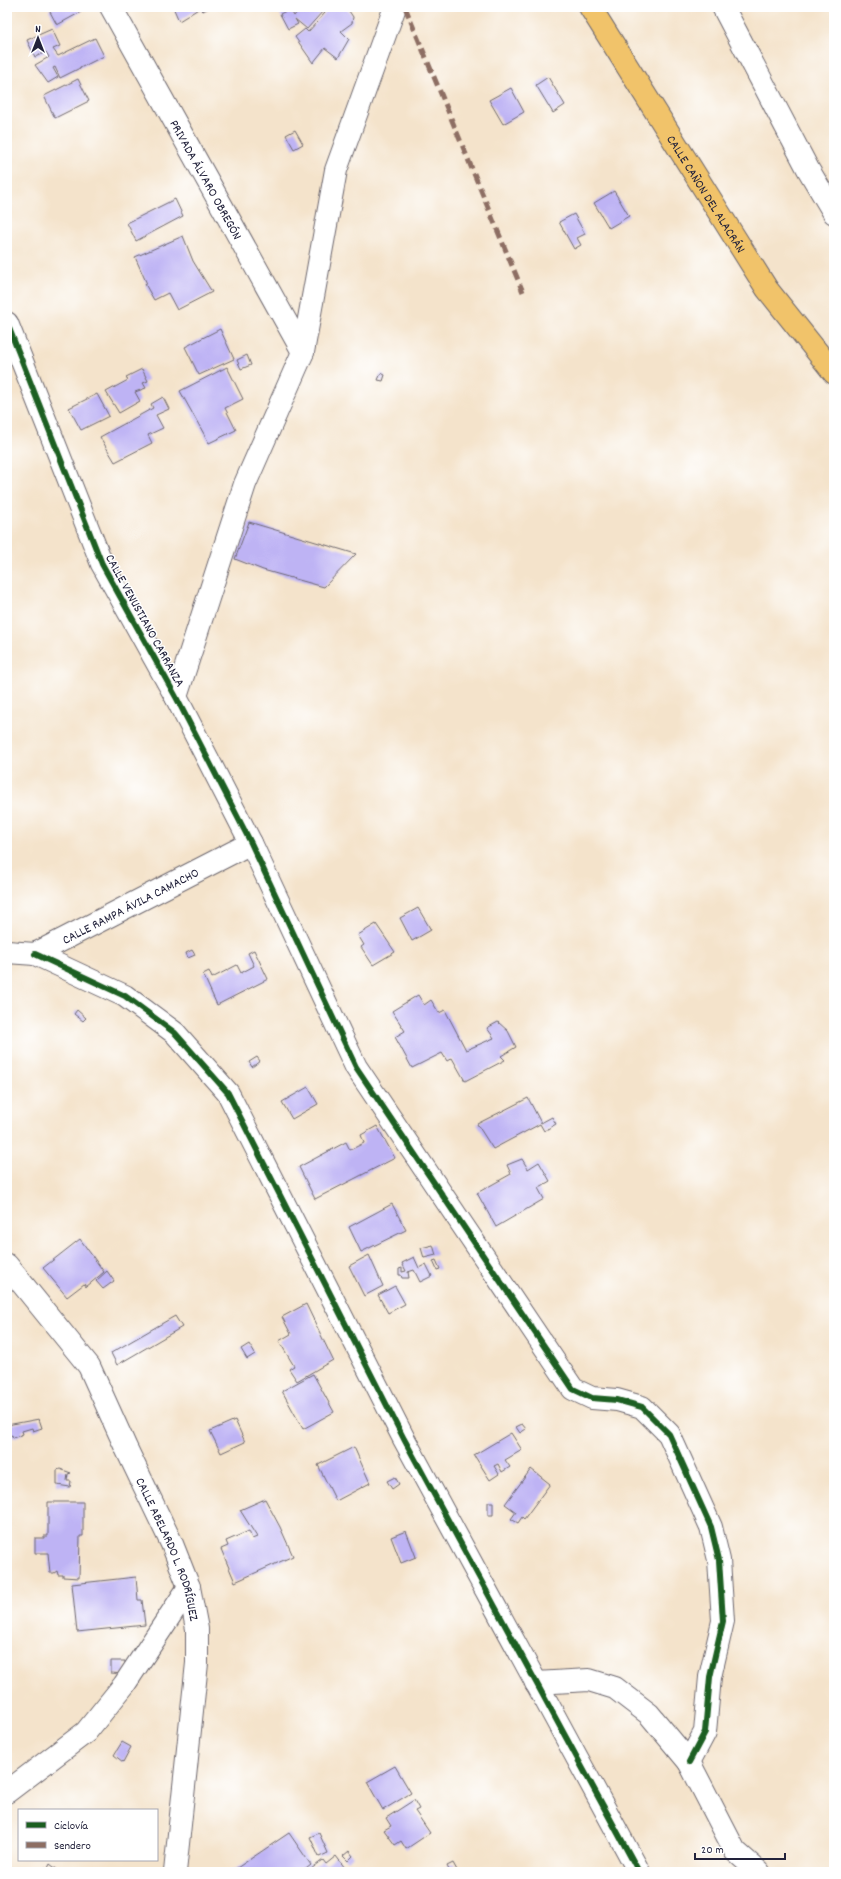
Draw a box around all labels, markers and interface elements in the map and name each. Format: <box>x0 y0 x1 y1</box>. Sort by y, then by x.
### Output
north arrow <box>18 18 58 58</box>
text: N <box>35 22 41 38</box>
street label: PRIVADA ÁLVARO OBREGÓN <box>164 117 246 244</box>
street label: CALLE CAÑON DEL ALACRÁN <box>661 132 749 257</box>
street label: CALLE VENUSTIANO CARRANZA <box>99 551 188 691</box>
street label: CALLE RAMPA ÁVILA CAMACHO <box>60 864 203 950</box>
street label: CALLE ABELARDO L. RODRÍGUEZ <box>129 1475 202 1623</box>
legend <box>18 1809 158 1861</box>
text: Ciclovía <box>54 1818 88 1835</box>
scale bar <box>695 1835 785 1861</box>
text: Sendero <box>54 1838 91 1855</box>
text: 20 m <box>701 1842 724 1859</box>

